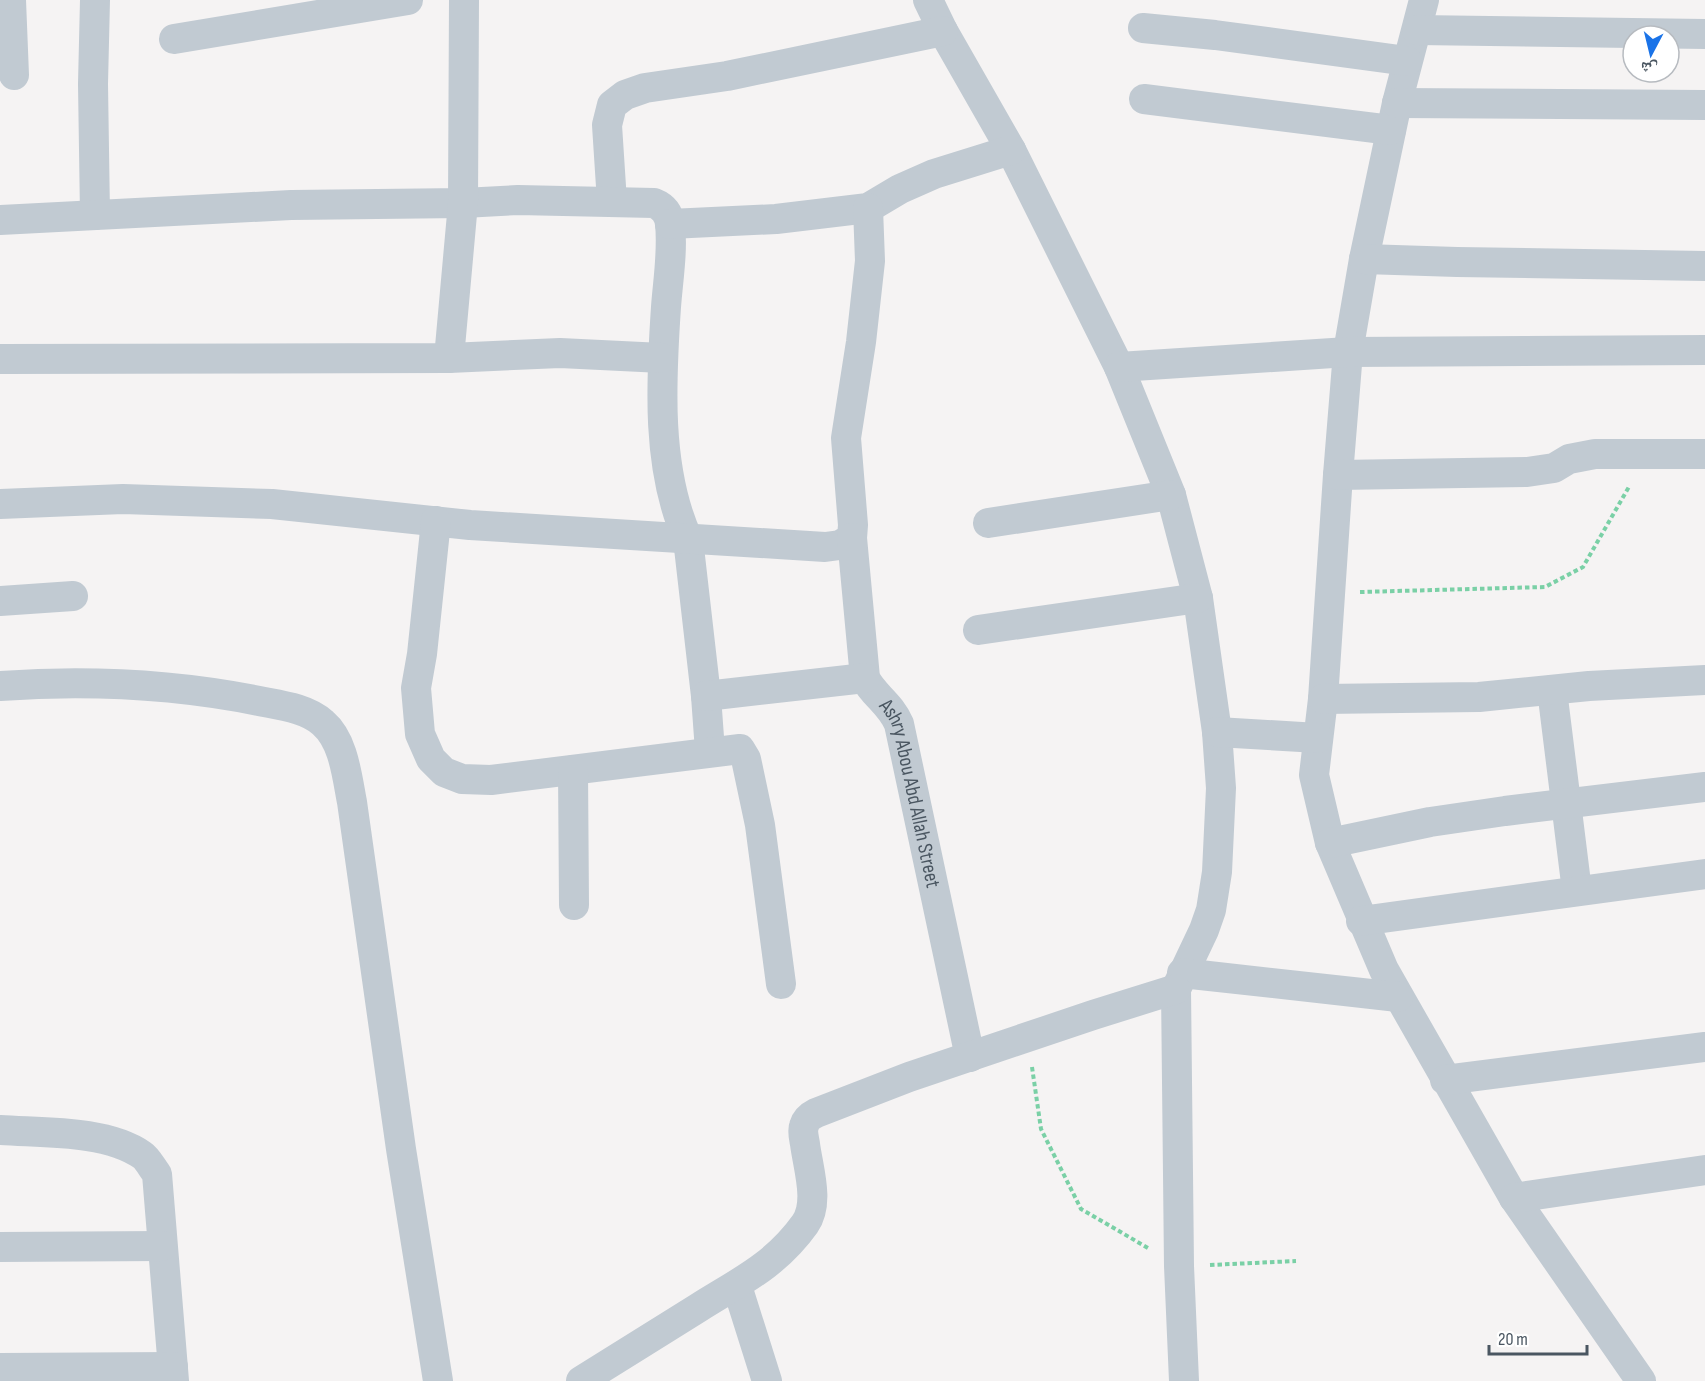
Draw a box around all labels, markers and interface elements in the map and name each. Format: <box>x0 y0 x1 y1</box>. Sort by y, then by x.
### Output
north arrow <box>1621 24 1681 84</box>
text: ش <box>1640 57 1659 78</box>
street label: Ashry Abou Abd Allah Street <box>874 693 946 890</box>
scale bar <box>1489 1318 1586 1356</box>
text: 20 m <box>1498 1329 1528 1350</box>

